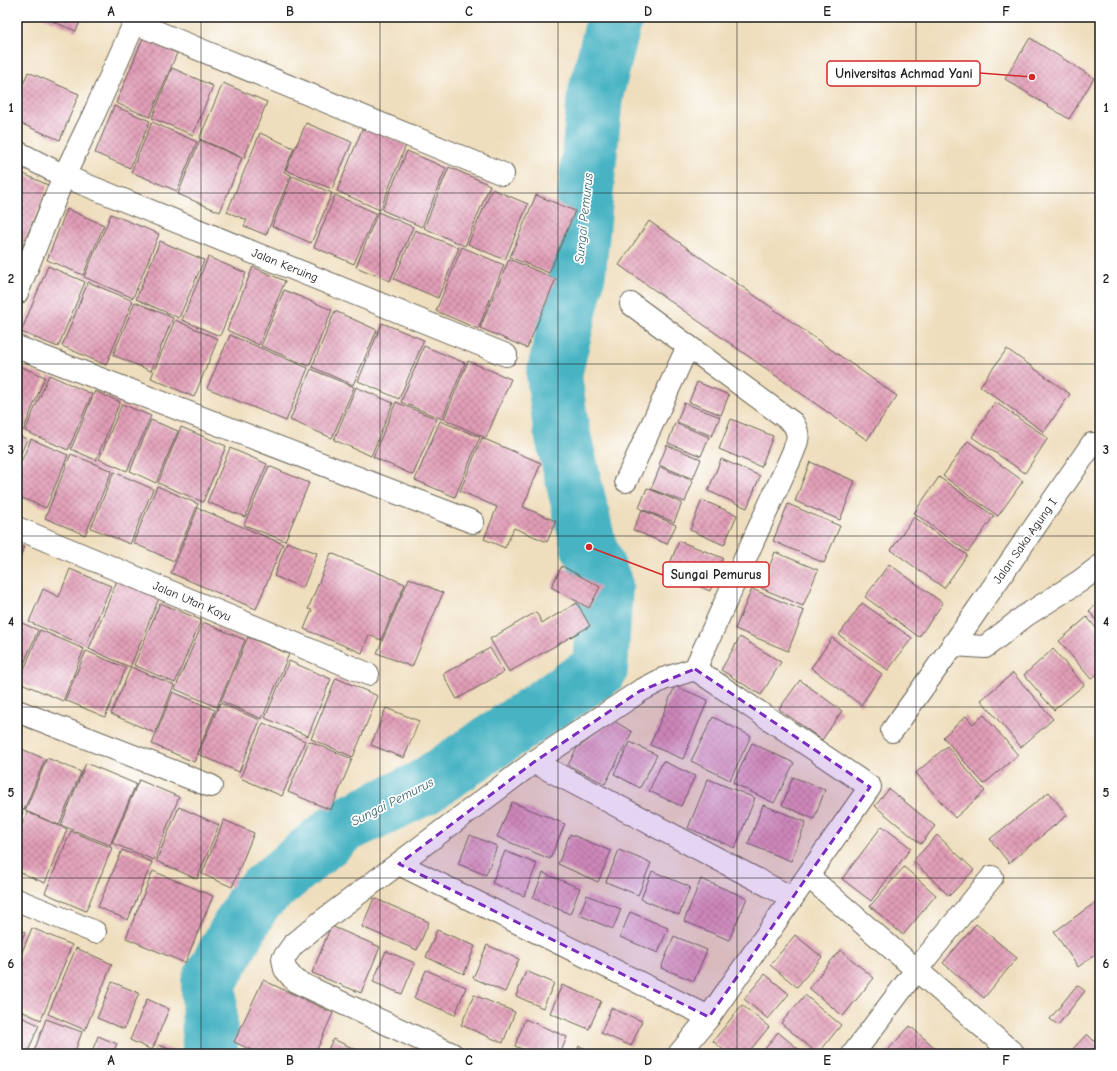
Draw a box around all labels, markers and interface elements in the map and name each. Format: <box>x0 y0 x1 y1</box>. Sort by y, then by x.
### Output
text: A <box>107 4 115 19</box>
text: B <box>286 4 294 19</box>
text: C <box>465 4 473 19</box>
text: D <box>644 4 652 19</box>
text: E <box>823 4 831 19</box>
text: F <box>1002 4 1010 19</box>
callout: Universitas Achmad Yani <box>827 61 980 86</box>
text: Universitas Achmad Yani <box>835 66 973 81</box>
text: 1 <box>8 100 14 115</box>
text: 1 <box>1103 100 1109 115</box>
water label: Sungai Pemurus <box>571 172 596 264</box>
street label: Jalan Keruing <box>250 245 320 285</box>
text: 2 <box>8 271 14 286</box>
text: 2 <box>1103 271 1109 286</box>
text: 3 <box>8 442 14 457</box>
text: 3 <box>1103 442 1109 457</box>
street label: Jalan Saka Agung I <box>990 495 1060 586</box>
callout: Sungai Pemurus <box>663 562 769 587</box>
text: Sungai Pemurus <box>671 567 762 582</box>
street label: Jalan Utan Kayu <box>151 578 233 624</box>
text: 4 <box>8 614 14 629</box>
text: 4 <box>1103 614 1109 629</box>
water label: Sungai Pemurus <box>348 774 437 829</box>
text: 5 <box>8 785 15 800</box>
text: 5 <box>1103 785 1110 800</box>
text: 6 <box>8 956 15 971</box>
text: 6 <box>1103 956 1110 971</box>
text: A <box>107 1053 115 1068</box>
text: B <box>286 1053 294 1068</box>
text: C <box>465 1053 473 1068</box>
text: D <box>644 1053 652 1068</box>
text: E <box>823 1053 831 1068</box>
text: F <box>1002 1053 1010 1068</box>

